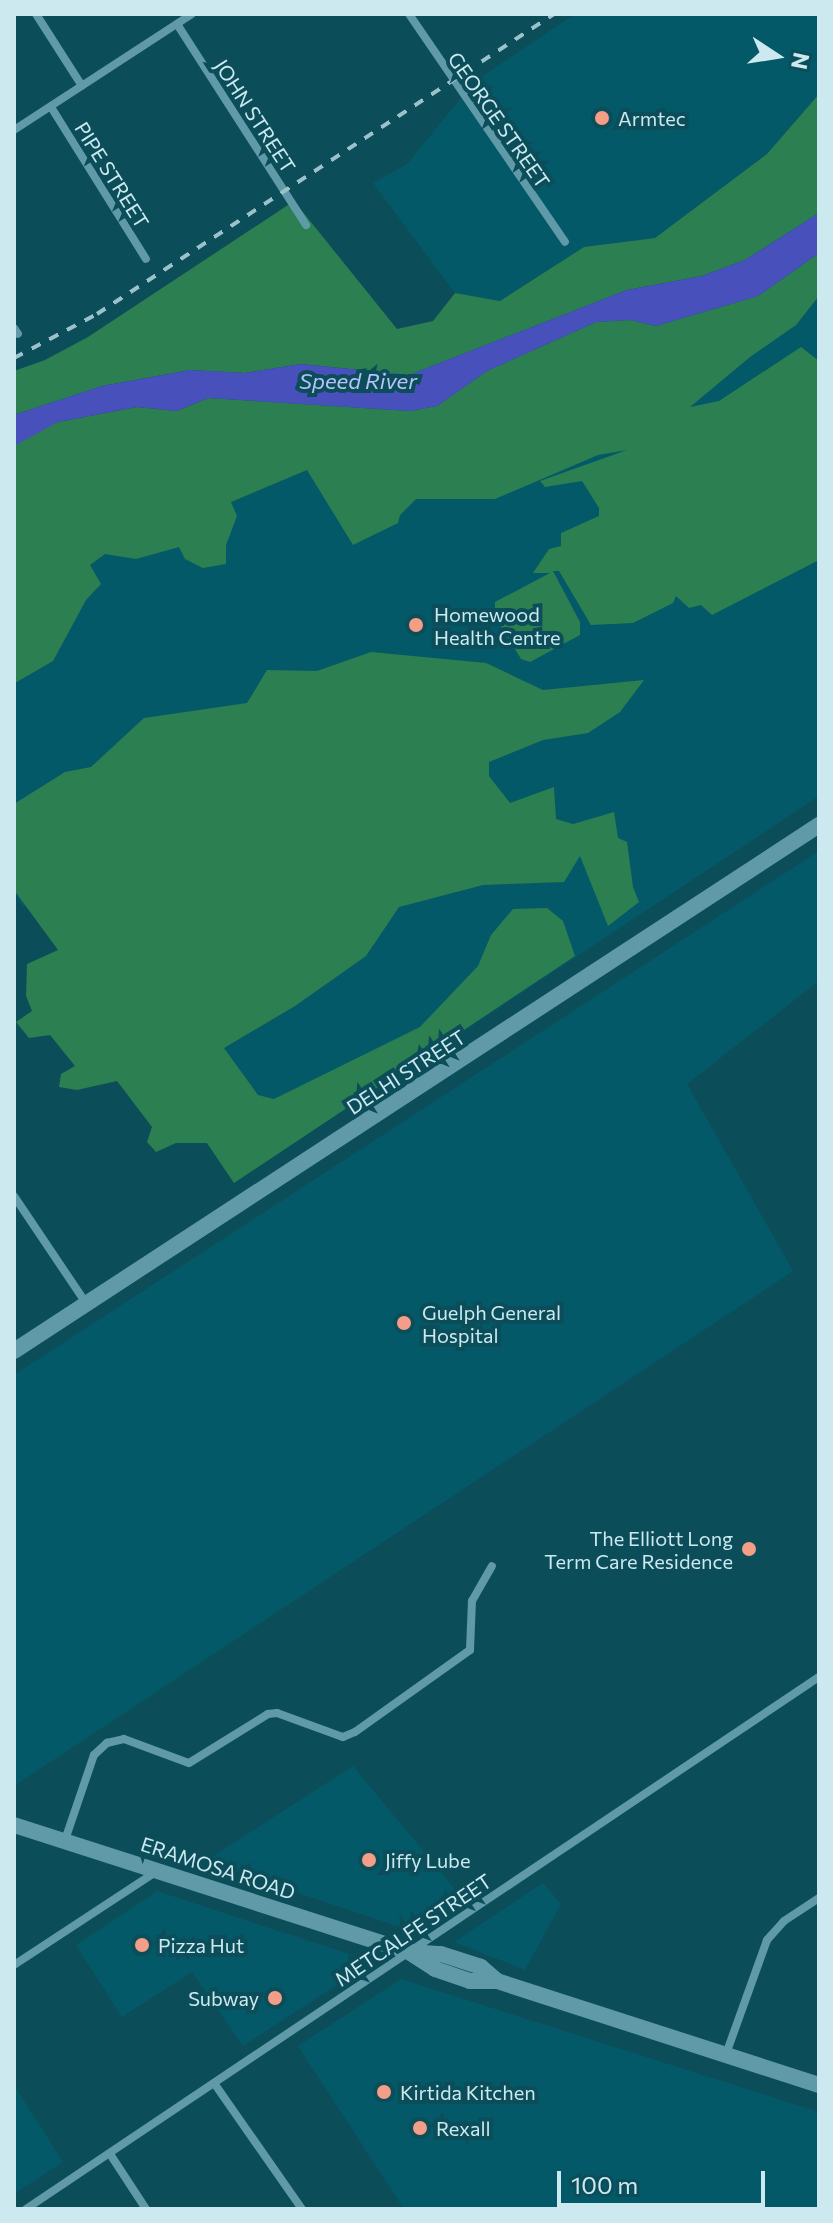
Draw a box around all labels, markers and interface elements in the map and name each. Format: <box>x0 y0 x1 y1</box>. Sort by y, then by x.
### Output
north arrow <box>737 16 817 96</box>
street label: GEORGE STREET <box>443 47 555 193</box>
text: N <box>786 50 816 72</box>
street label: JOHN STREET <box>209 55 301 177</box>
place label: Armtec <box>618 106 686 130</box>
marker: Armtec <box>593 109 611 127</box>
street label: PIPE STREET <box>70 117 154 233</box>
water label: Speed River <box>299 368 417 394</box>
place label: Homewood Health Centre <box>434 602 561 649</box>
marker: Homewood Health Centre <box>405 614 427 636</box>
street label: DELHI STREET <box>342 1025 470 1119</box>
place label: Guelph General Hospital <box>422 1300 561 1347</box>
marker: Guelph General Hospital <box>393 1312 415 1334</box>
place label: The Elliott Long Term Care Residence <box>544 1526 733 1573</box>
marker: The Elliott Long Term Care Residence <box>740 1540 758 1558</box>
street label: ERAMOSA ROAD <box>138 1832 298 1904</box>
place label: Jiffy Lube <box>385 1848 470 1872</box>
marker: Jiffy Lube <box>360 1851 378 1869</box>
street label: METCALFE STREET <box>330 1869 496 1991</box>
place label: Pizza Hut <box>158 1933 244 1957</box>
marker: Pizza Hut <box>133 1936 151 1954</box>
place label: Subway <box>188 1986 259 2010</box>
marker: Subway <box>266 1989 284 2007</box>
place label: Kirtida Kitchen <box>400 2080 536 2104</box>
marker: Kirtida Kitchen <box>375 2083 393 2101</box>
place label: Rexall <box>436 2116 491 2140</box>
marker: Rexall <box>411 2119 429 2137</box>
scale bar <box>561 2155 769 2205</box>
text: 100 m <box>571 2170 638 2199</box>

